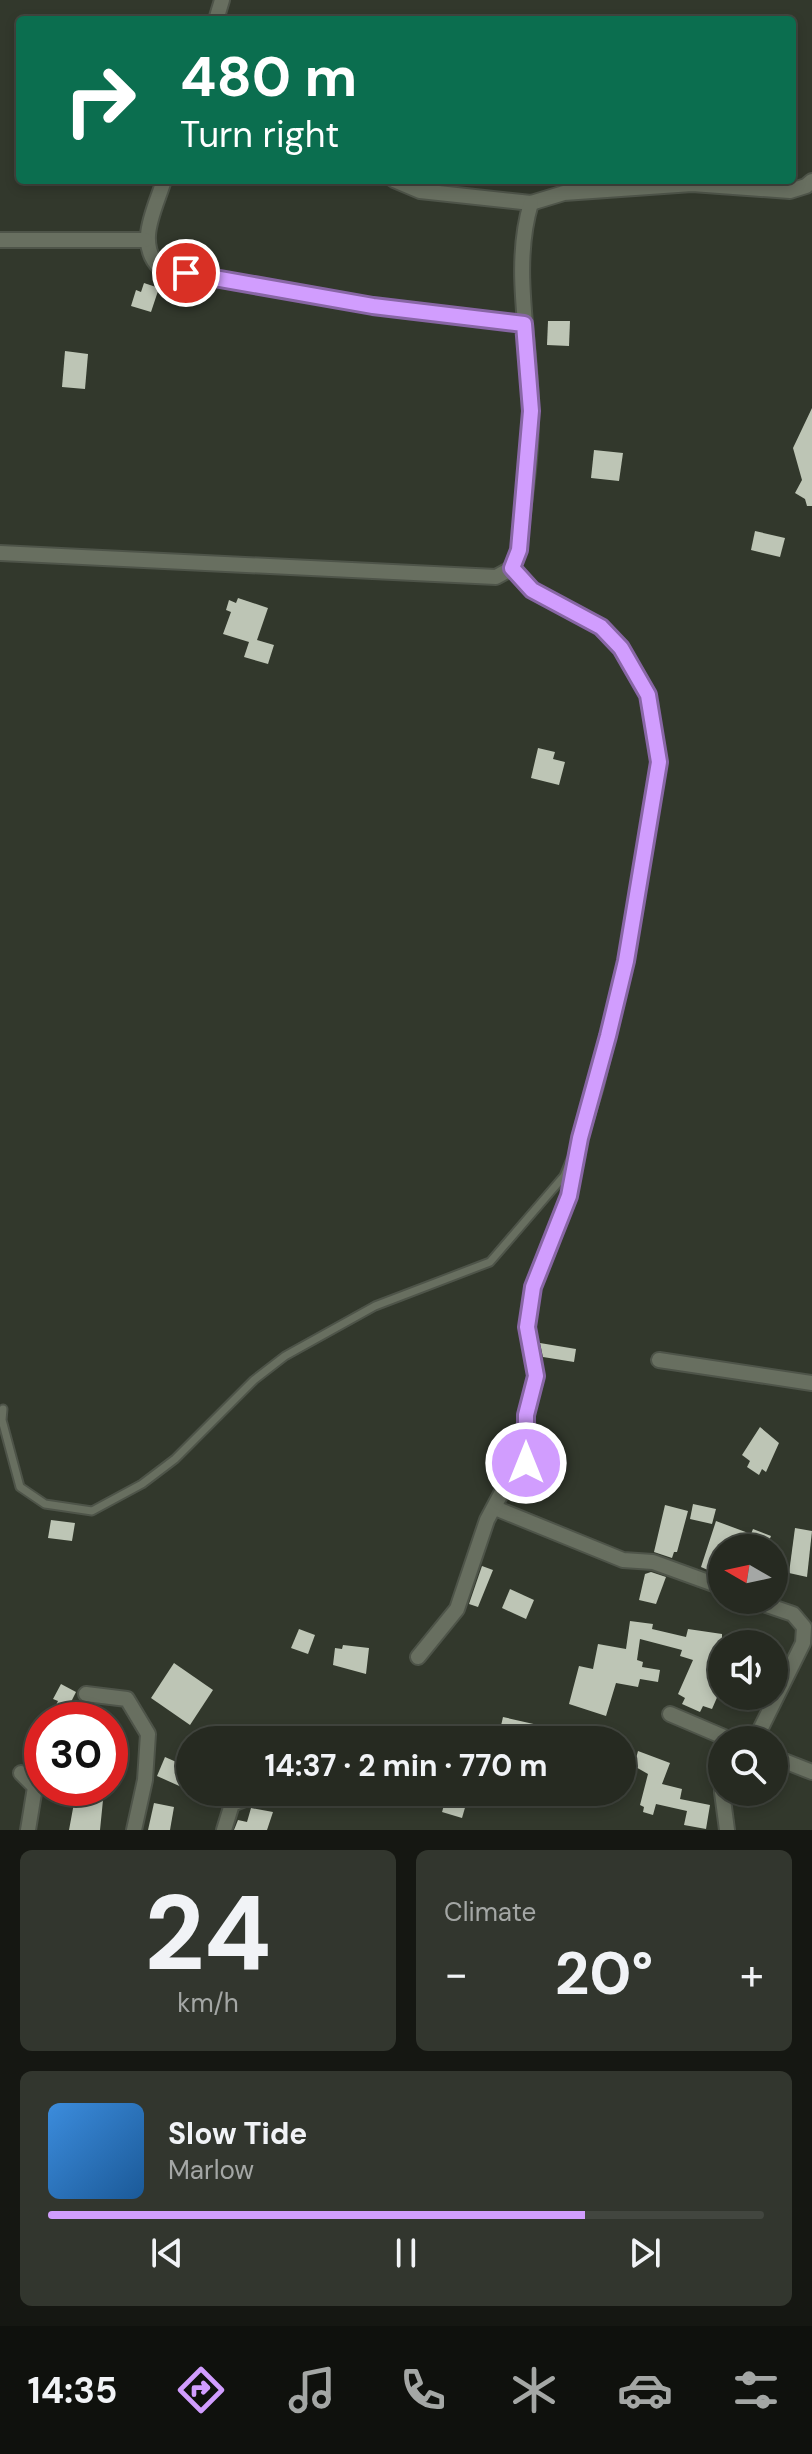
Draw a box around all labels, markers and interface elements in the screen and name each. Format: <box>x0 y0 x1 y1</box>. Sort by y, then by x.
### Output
text: 480 m <box>180 40 357 113</box>
icon: right <box>48 48 152 152</box>
text: Turn right <box>180 111 339 158</box>
pin <box>152 239 220 307</box>
icon: arrive <box>164 251 208 295</box>
position arrow <box>484 1421 568 1505</box>
north arrow <box>708 1534 788 1614</box>
map controls <box>708 1534 788 1806</box>
button: sound <box>708 1630 788 1710</box>
speed limit sign: 30 <box>24 1702 128 1806</box>
button: search <box>708 1726 788 1806</box>
text: 14:37 · 2 min · 770 m <box>264 1746 548 1785</box>
text: 24 <box>145 1866 271 2001</box>
text: Climate <box>444 1895 536 1929</box>
text: 20° <box>555 1934 653 2013</box>
text: − <box>444 1945 468 2003</box>
text: + <box>740 1945 764 2003</box>
text: km/h <box>177 1986 239 2020</box>
text: Slow Tide <box>168 2114 307 2153</box>
text: Marlow <box>168 2153 254 2187</box>
icon: previous <box>145 2231 189 2275</box>
icon: pause <box>384 2231 428 2275</box>
icon: next <box>623 2231 667 2275</box>
icon: directions <box>173 2362 229 2418</box>
icon: music <box>284 2362 340 2418</box>
icon: phone <box>395 2362 451 2418</box>
icon: climate <box>506 2362 562 2418</box>
icon: car <box>617 2362 673 2418</box>
icon: filters <box>728 2362 784 2418</box>
text: 14:35 <box>28 2367 117 2414</box>

